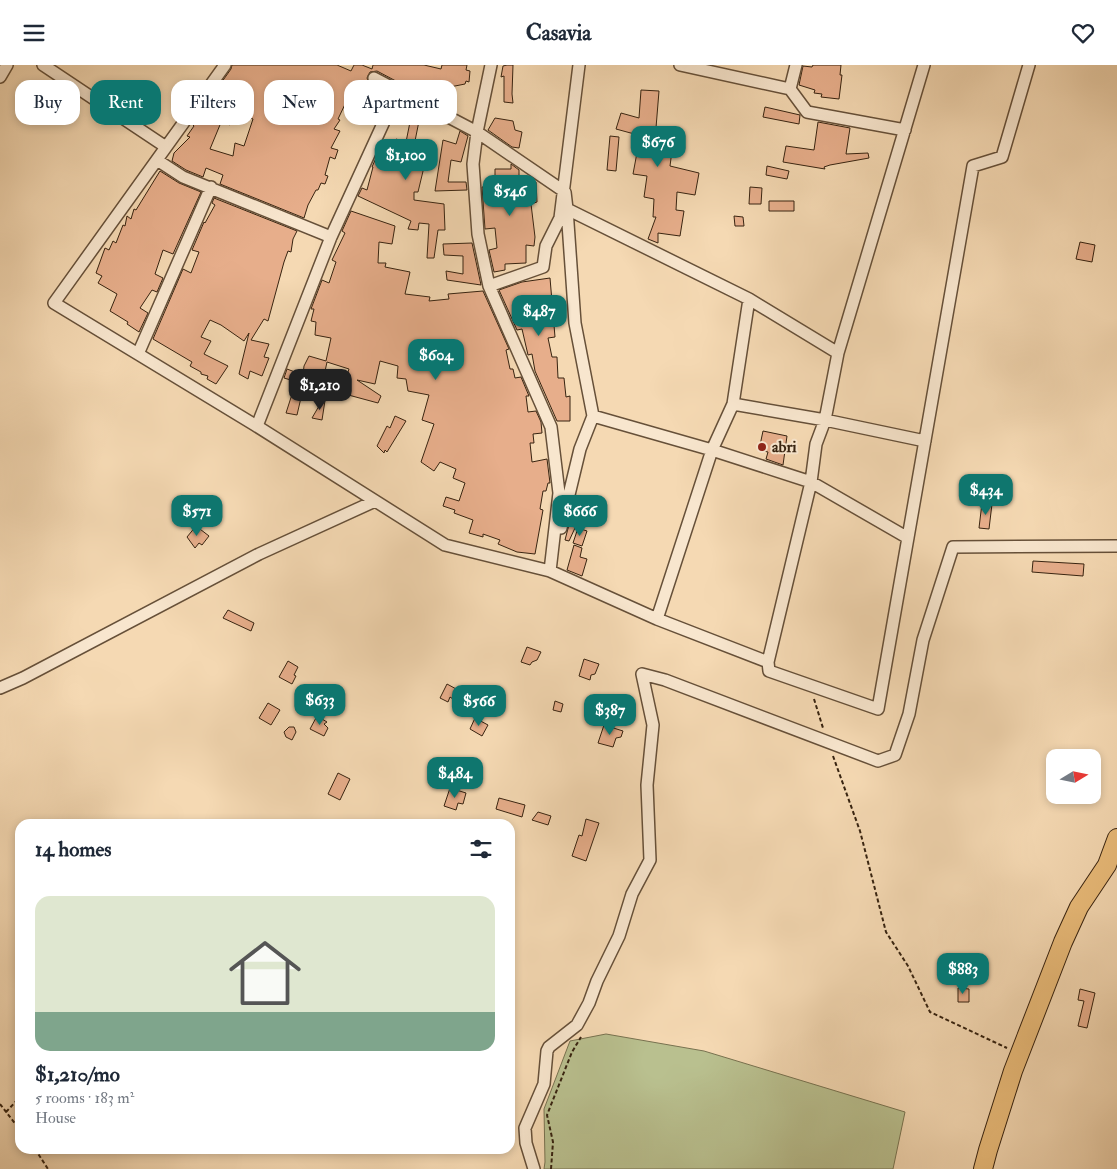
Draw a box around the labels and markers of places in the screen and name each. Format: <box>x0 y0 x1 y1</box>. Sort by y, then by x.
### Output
pin: $676 <box>628 126 688 168</box>
pin: $1,100 <box>365 139 447 181</box>
pin: $546 <box>480 175 540 217</box>
pin: $487 <box>509 295 569 337</box>
pin: $604 <box>406 339 466 381</box>
pin: $1,210 <box>279 369 361 411</box>
place label: abri <box>772 437 797 457</box>
marker: abri <box>756 441 768 453</box>
pin: $434 <box>956 473 1016 516</box>
pin: $571 <box>167 495 227 537</box>
pin: $666 <box>550 495 610 537</box>
pin: $633 <box>290 683 350 726</box>
pin: $566 <box>449 685 509 727</box>
pin: $387 <box>580 693 640 736</box>
pin: $484 <box>425 757 485 799</box>
pin: $883 <box>933 953 993 995</box>

